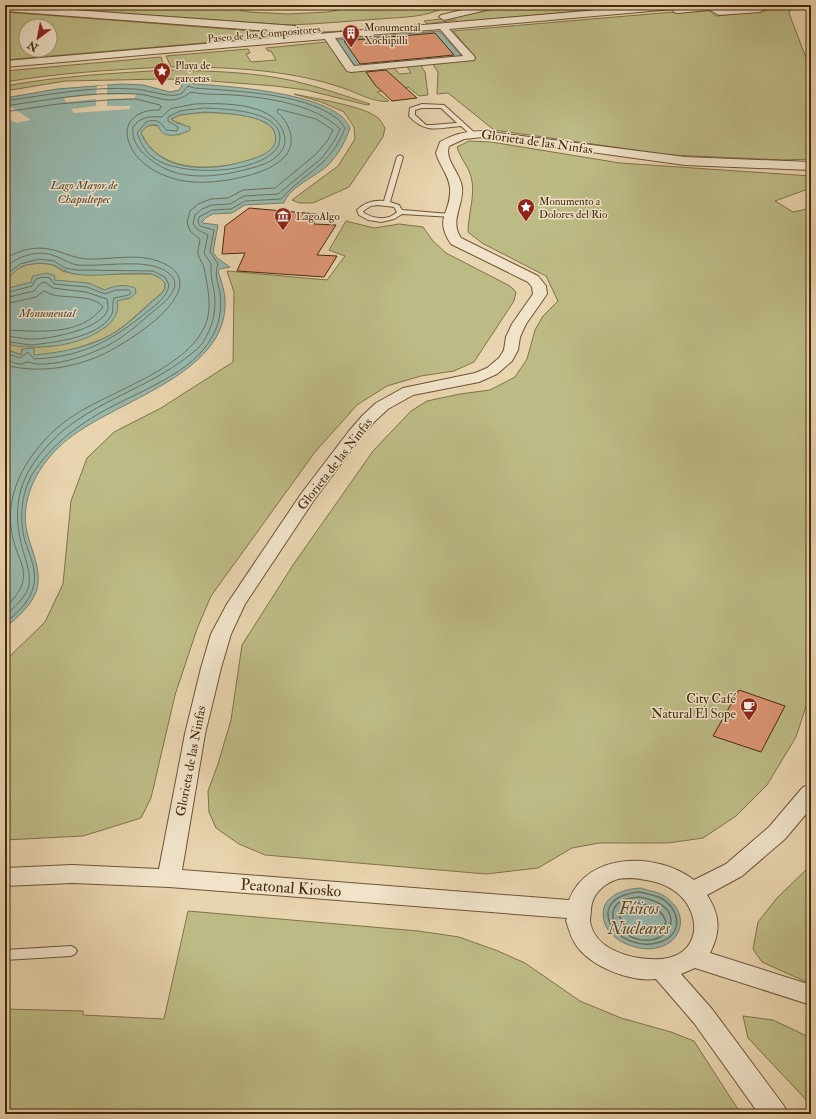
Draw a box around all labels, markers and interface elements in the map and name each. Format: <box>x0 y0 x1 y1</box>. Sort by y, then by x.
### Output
north arrow <box>18 18 58 58</box>
place label: Monumental Xochipilli <box>364 21 421 48</box>
street label: Paseo de los Compositores <box>207 23 322 46</box>
building icon: Monumental Xochipilli <box>341 23 361 48</box>
text: N <box>24 37 41 55</box>
place label: Playa de garcetas <box>175 59 211 85</box>
place icon: Playa de garcetas <box>152 61 172 86</box>
street label: Glorieta de las Ninfas <box>480 126 594 158</box>
water label: Lago Mayor de Chapultepec <box>49 178 119 207</box>
place label: Monumento a Dolores del Rio <box>539 195 607 221</box>
place icon: Monumento a Dolores del Rio <box>516 197 536 222</box>
museum icon: LagoAlgo <box>273 206 293 231</box>
place label: LagoAlgo <box>296 210 340 223</box>
water label: Monumental <box>18 306 76 321</box>
street label: Glorieta de las Ninfas <box>294 414 376 513</box>
place label: City Café Natural El Sope <box>651 691 737 723</box>
cafe icon: City Café Natural El Sope <box>739 696 759 721</box>
street label: Glorieta de las Ninfas <box>172 704 210 818</box>
street label: Peatonal Kiosko <box>240 875 342 902</box>
water label: Físicos Nucleares <box>607 898 670 939</box>

